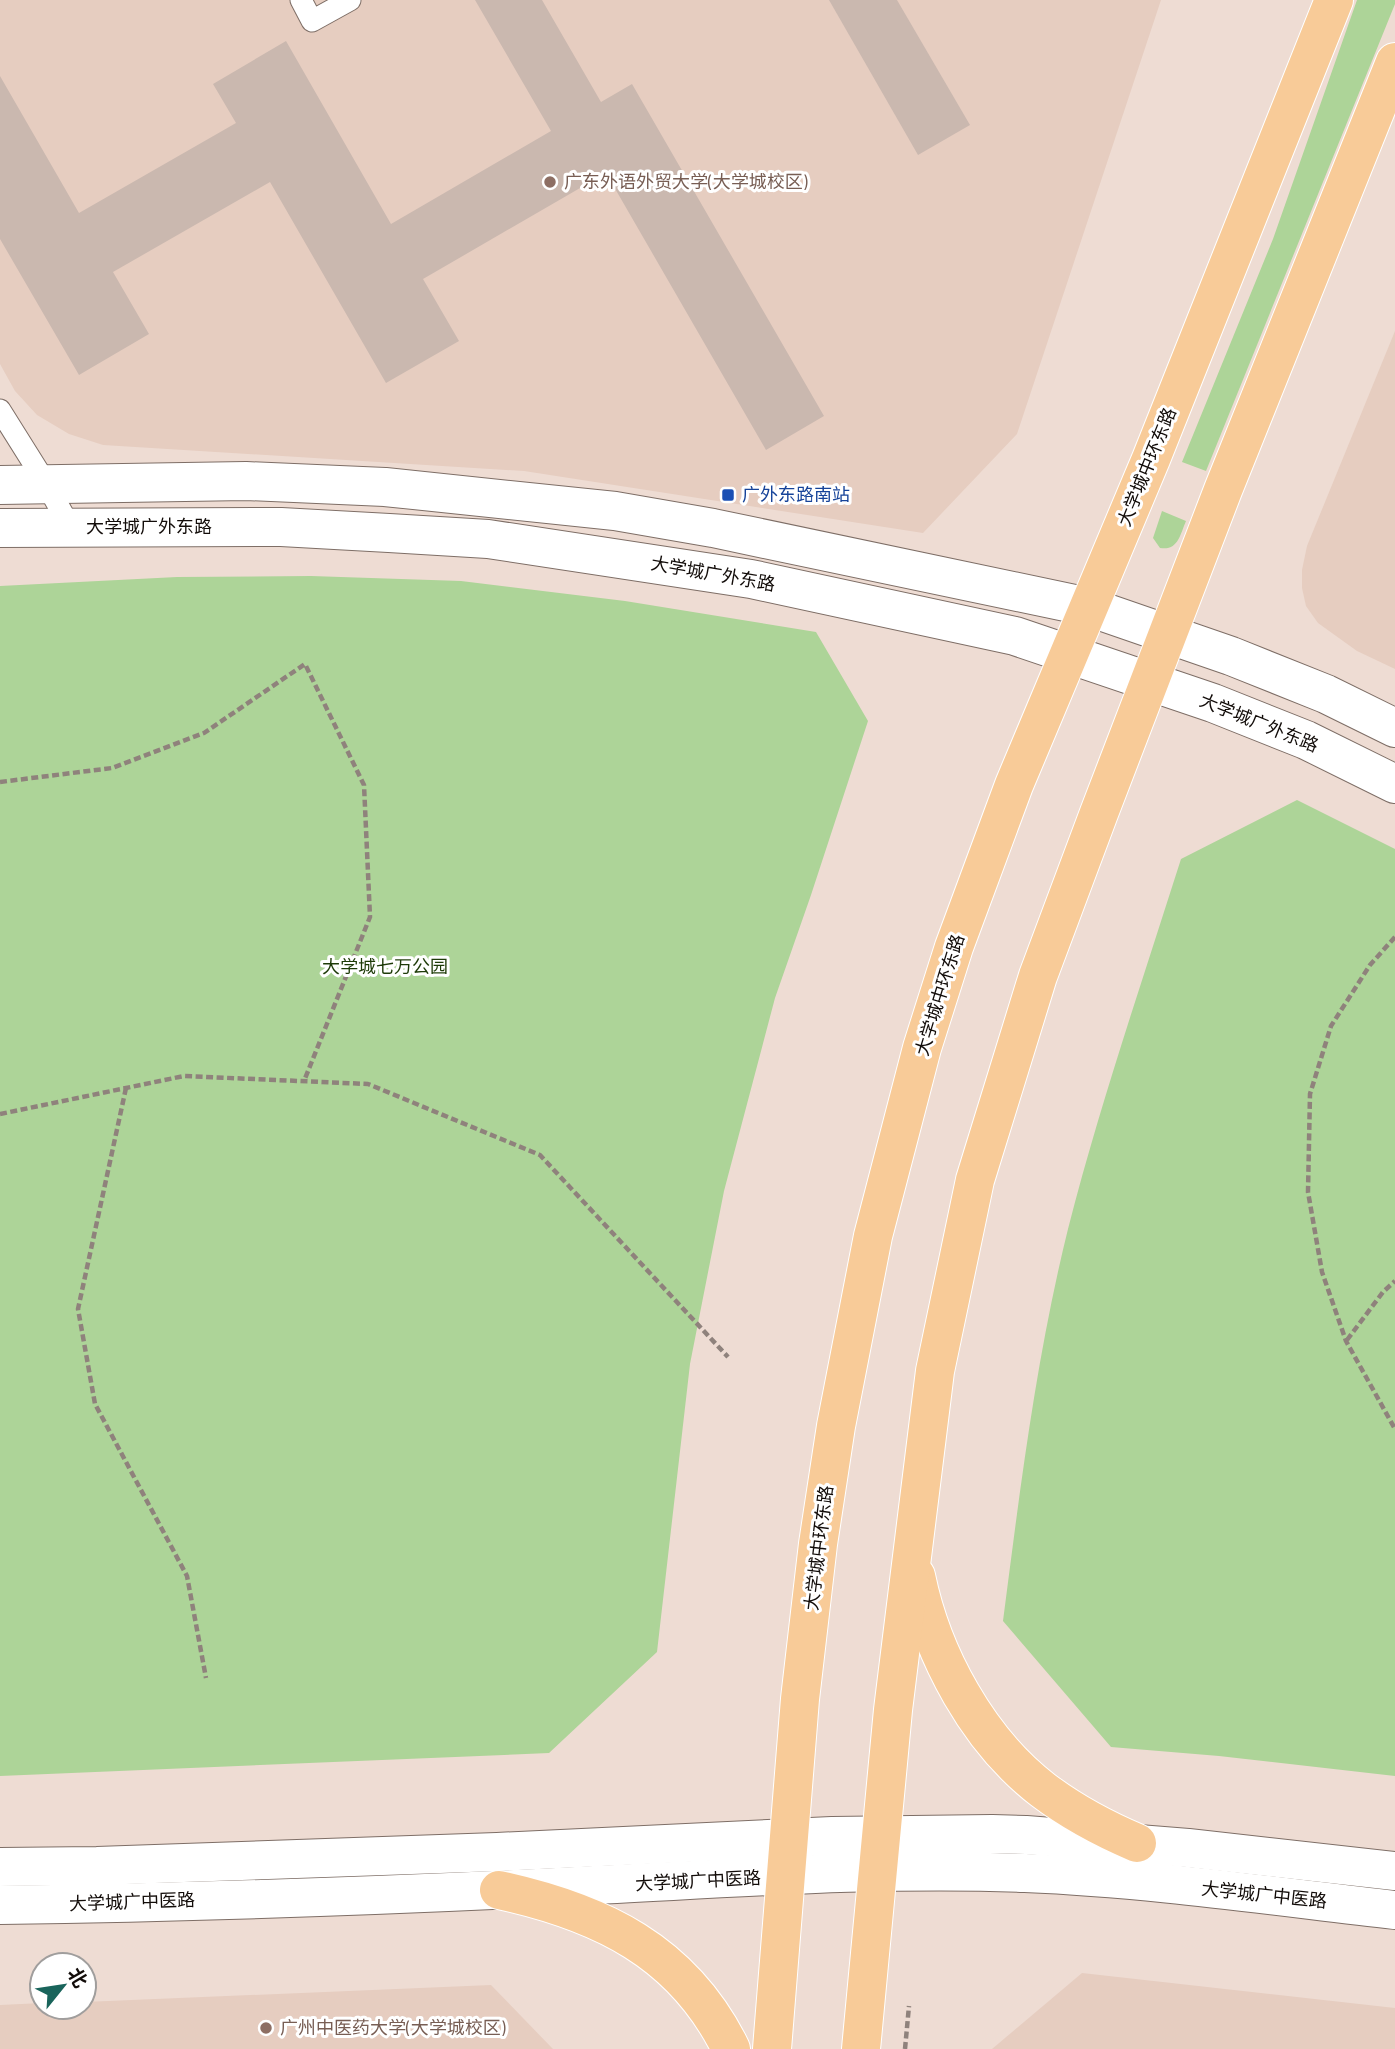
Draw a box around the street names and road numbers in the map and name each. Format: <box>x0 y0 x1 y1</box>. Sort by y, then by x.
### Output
street label: 大学城中环东路 <box>1112 404 1180 529</box>
street label: 大学城广外东路 <box>86 515 212 537</box>
street label: 大学城广外东路 <box>649 551 777 595</box>
street label: 大学城广外东路 <box>1197 688 1322 756</box>
street label: 大学城中环东路 <box>910 931 968 1058</box>
street label: 大学城中环东路 <box>799 1484 837 1612</box>
street label: 大学城广中医路 <box>634 1866 761 1894</box>
street label: 大学城广中医路 <box>1200 1876 1328 1912</box>
street label: 大学城广中医路 <box>69 1888 195 1914</box>

